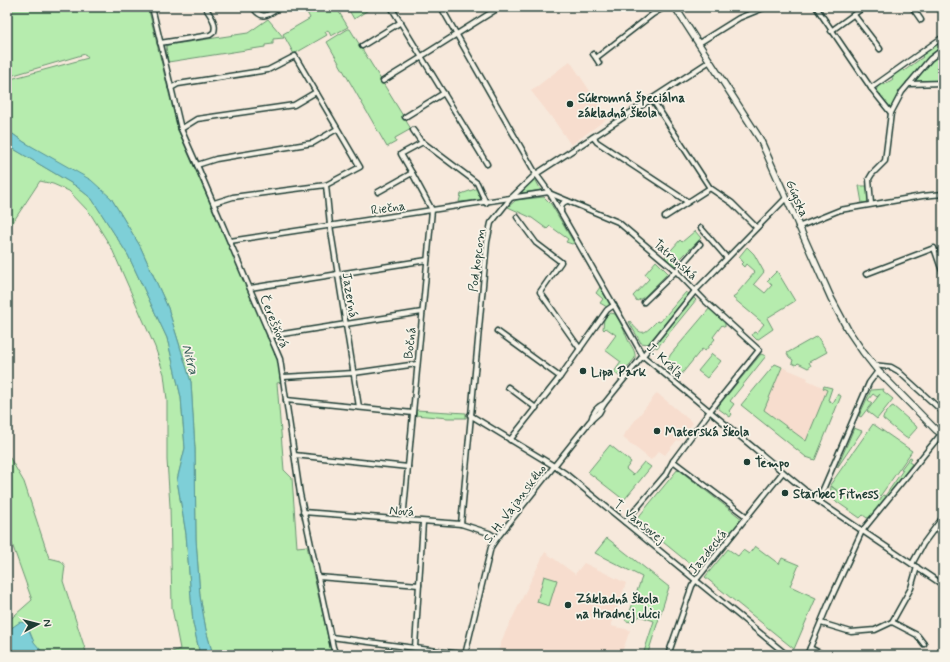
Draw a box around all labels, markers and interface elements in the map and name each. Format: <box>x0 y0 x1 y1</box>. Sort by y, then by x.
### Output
place label: Súkromná špeciálna základná škola <box>578 90 686 122</box>
marker: Súkromná špeciálna základná škola <box>565 99 575 109</box>
street label: Gúgska <box>781 177 812 220</box>
street label: Riečna <box>370 198 407 219</box>
street label: Pod kopcom <box>465 228 490 293</box>
street label: Tatranská <box>649 236 701 284</box>
street label: Jazerná <box>338 271 361 319</box>
street label: Čerešňová <box>255 292 293 351</box>
street label: Bočná <box>400 326 421 360</box>
street label: J. Kráľa <box>643 340 687 383</box>
water label: Nitra <box>177 342 203 377</box>
place label: Lipa Park <box>591 364 647 381</box>
marker: Lipa Park <box>578 366 588 376</box>
place label: Materská škola <box>665 424 749 441</box>
marker: Materská škola <box>652 426 662 436</box>
place label: Tempo <box>755 455 790 472</box>
marker: Tempo <box>742 457 752 467</box>
street label: S. H. Vajanského <box>480 461 551 547</box>
place label: Starbec Fitness <box>793 486 879 503</box>
marker: Starbec Fitness <box>780 488 790 498</box>
street label: T. Vansovej <box>610 496 668 548</box>
street label: Nová <box>389 502 415 521</box>
street label: Jazdecká <box>685 526 731 578</box>
place label: Základná škola na Hradnej ulici <box>576 591 660 624</box>
marker: Základná škola na Hradnej ulici <box>563 600 573 610</box>
north arrow <box>18 604 58 644</box>
text: N <box>40 618 54 627</box>

